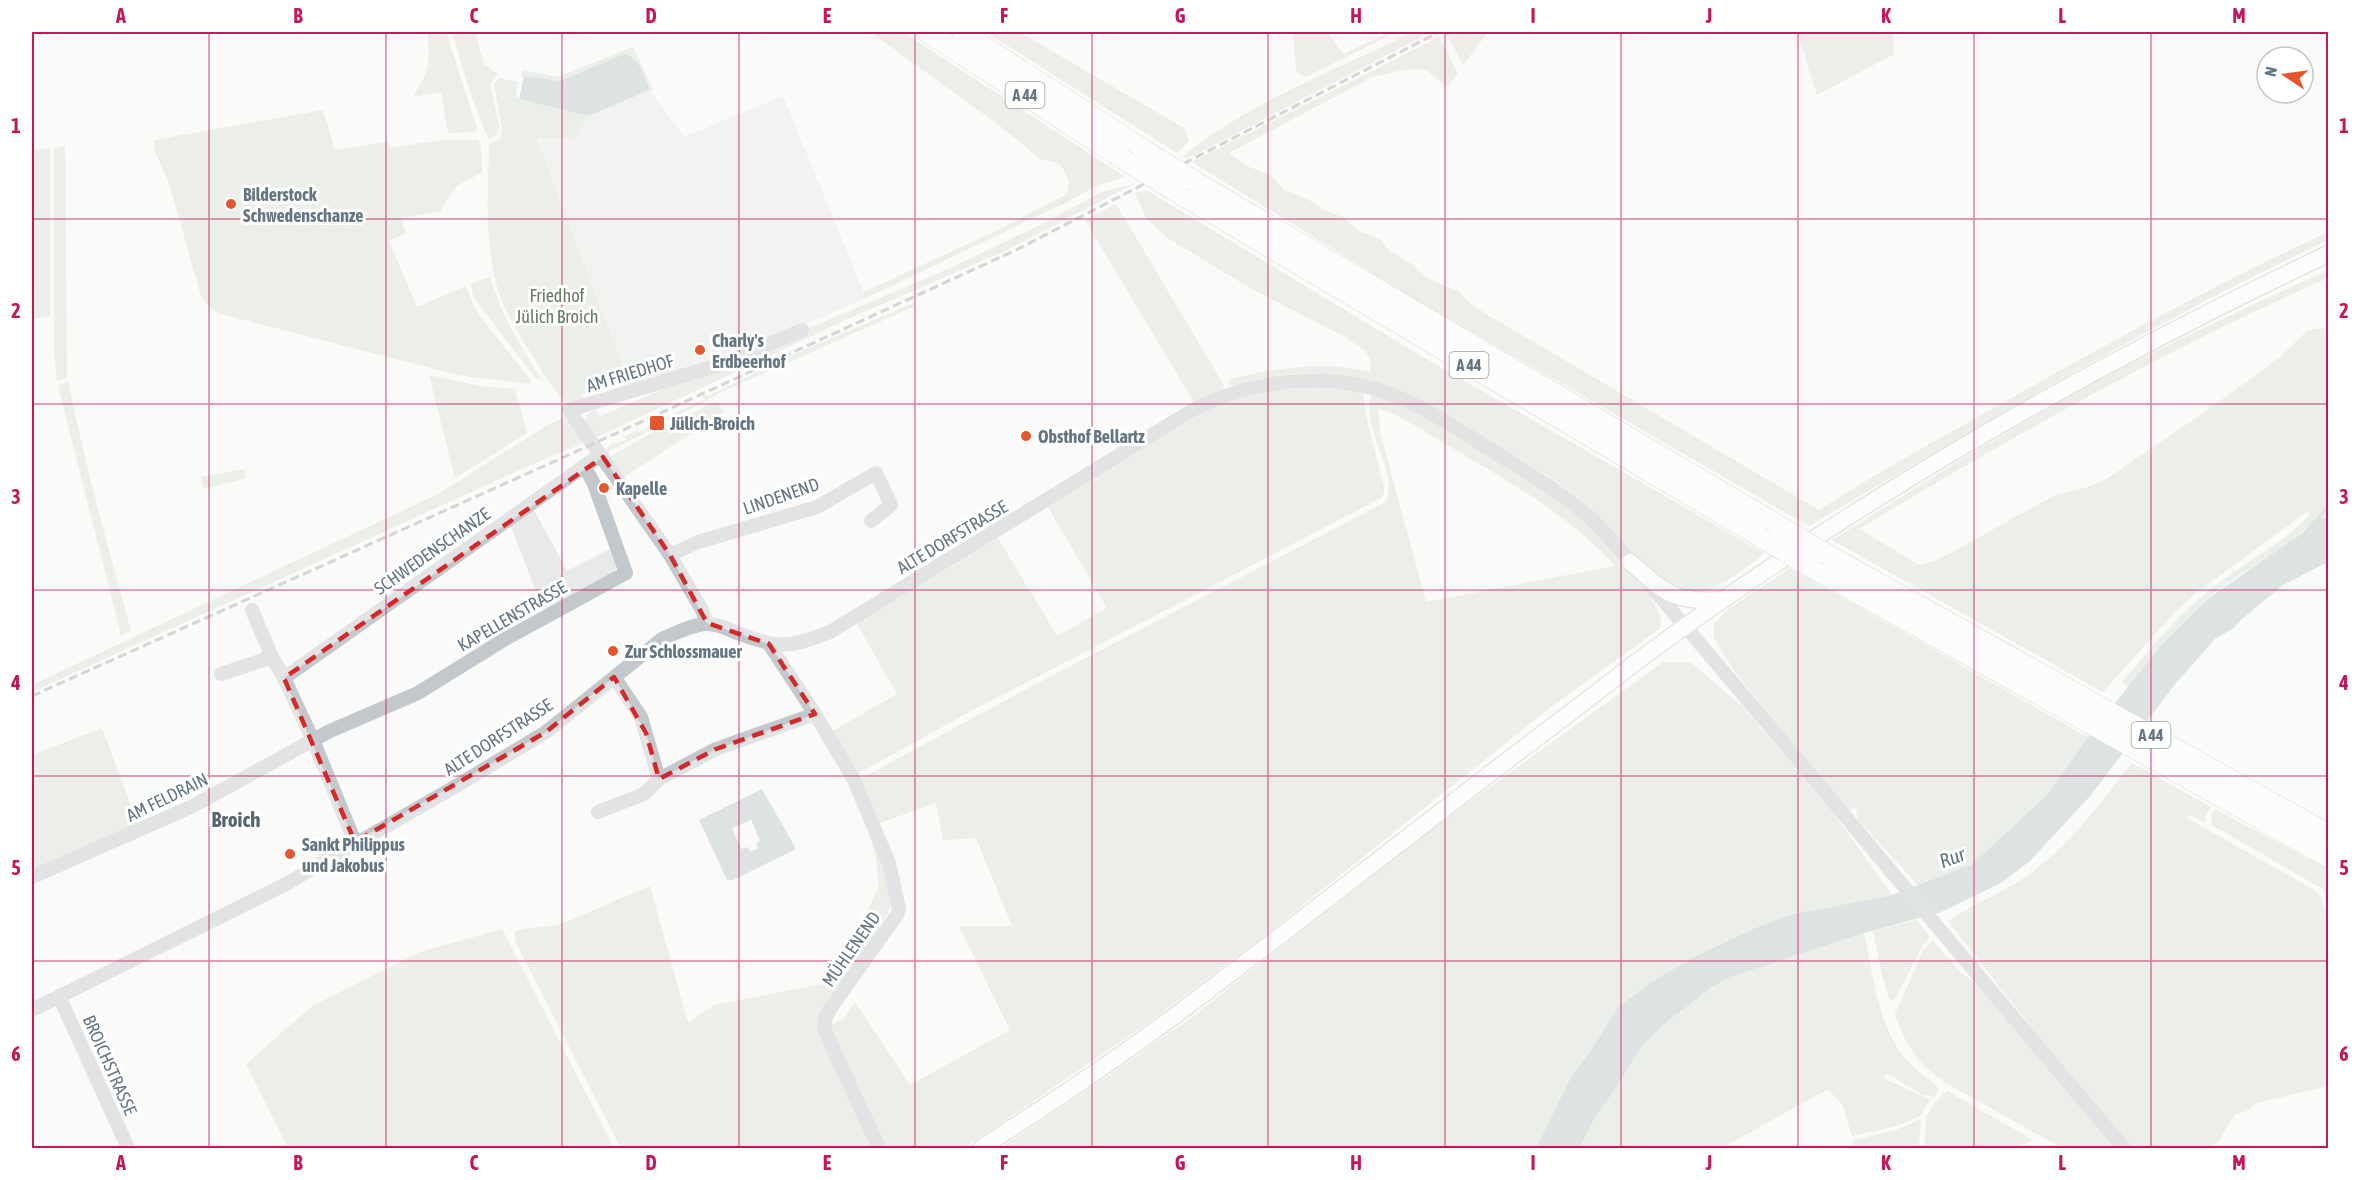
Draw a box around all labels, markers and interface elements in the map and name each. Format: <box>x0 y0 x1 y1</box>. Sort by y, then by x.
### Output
text: A <box>115 4 126 27</box>
text: B <box>293 4 303 27</box>
text: C <box>470 4 479 27</box>
text: D <box>645 4 657 27</box>
text: E <box>823 4 832 27</box>
text: F <box>1000 4 1008 27</box>
text: G <box>1175 4 1186 27</box>
text: H <box>1350 4 1362 27</box>
text: I <box>1530 4 1536 27</box>
text: J <box>1705 4 1712 27</box>
text: K <box>1881 4 1891 27</box>
text: L <box>2058 4 2066 27</box>
text: M <box>2232 4 2246 27</box>
north arrow <box>2255 45 2315 105</box>
text: N <box>2261 65 2280 78</box>
road number: A 44 <box>1006 82 1044 108</box>
text: 1 <box>11 114 21 137</box>
text: 1 <box>2339 114 2349 137</box>
place label: Bilderstock Schwedenschanze <box>243 184 363 226</box>
marker: Bilderstock Schwedenschanze <box>224 197 238 211</box>
park label: Friedhof Jülich Broich <box>515 285 599 327</box>
text: 2 <box>11 299 21 322</box>
text: 2 <box>2339 299 2349 322</box>
place label: Charly's Erdbeerhof <box>712 330 787 372</box>
marker: Charly's Erdbeerhof <box>693 343 707 357</box>
street label: AM FRIEDHOF <box>584 350 677 396</box>
road number: A 44 <box>1450 352 1488 378</box>
place label: Jülich-Broich <box>669 413 755 434</box>
marker: Jülich-Broich <box>648 414 666 432</box>
place label: Obsthof Bellartz <box>1038 426 1145 447</box>
marker: Obsthof Bellartz <box>1019 429 1033 443</box>
street label: LINDENEND <box>740 473 822 519</box>
place label: Kapelle <box>616 478 667 499</box>
marker: Kapelle <box>597 481 611 495</box>
text: 3 <box>11 485 21 508</box>
text: 3 <box>2339 485 2349 508</box>
street label: ALTE DORFSTRASSE <box>893 496 1011 578</box>
street label: SCHWEDENSCHANZE <box>370 503 494 599</box>
street label: KAPELLENSTRASSE <box>454 576 571 656</box>
place label: Zur Schlossmauer <box>625 641 742 662</box>
marker: Zur Schlossmauer <box>606 644 620 658</box>
text: 4 <box>10 671 21 694</box>
text: 4 <box>2338 671 2349 694</box>
street label: ALTE DORFSTRASSE <box>440 694 556 780</box>
road number: A 44 <box>2132 722 2170 748</box>
street label: AM FELDRAIN <box>123 768 211 826</box>
district label: Broich <box>212 807 260 831</box>
place label: Sankt Philippus und Jakobus <box>302 834 406 876</box>
water label: Rur <box>1936 841 1969 872</box>
marker: Sankt Philippus und Jakobus <box>283 847 297 861</box>
text: 5 <box>11 856 21 879</box>
text: 5 <box>2339 856 2349 879</box>
street label: MÜHLENEND <box>818 907 884 991</box>
street label: BROICHSTRASSE <box>79 1012 142 1118</box>
text: 6 <box>11 1042 21 1065</box>
text: 6 <box>2339 1042 2349 1065</box>
text: A <box>115 1151 126 1174</box>
text: B <box>293 1151 303 1174</box>
text: C <box>470 1151 479 1174</box>
text: D <box>645 1151 657 1174</box>
text: E <box>823 1151 832 1174</box>
text: F <box>1000 1151 1008 1174</box>
text: G <box>1175 1151 1186 1174</box>
text: H <box>1350 1151 1362 1174</box>
text: I <box>1530 1151 1536 1174</box>
text: J <box>1705 1151 1712 1174</box>
text: K <box>1881 1151 1891 1174</box>
text: L <box>2058 1151 2066 1174</box>
text: M <box>2232 1151 2246 1174</box>

